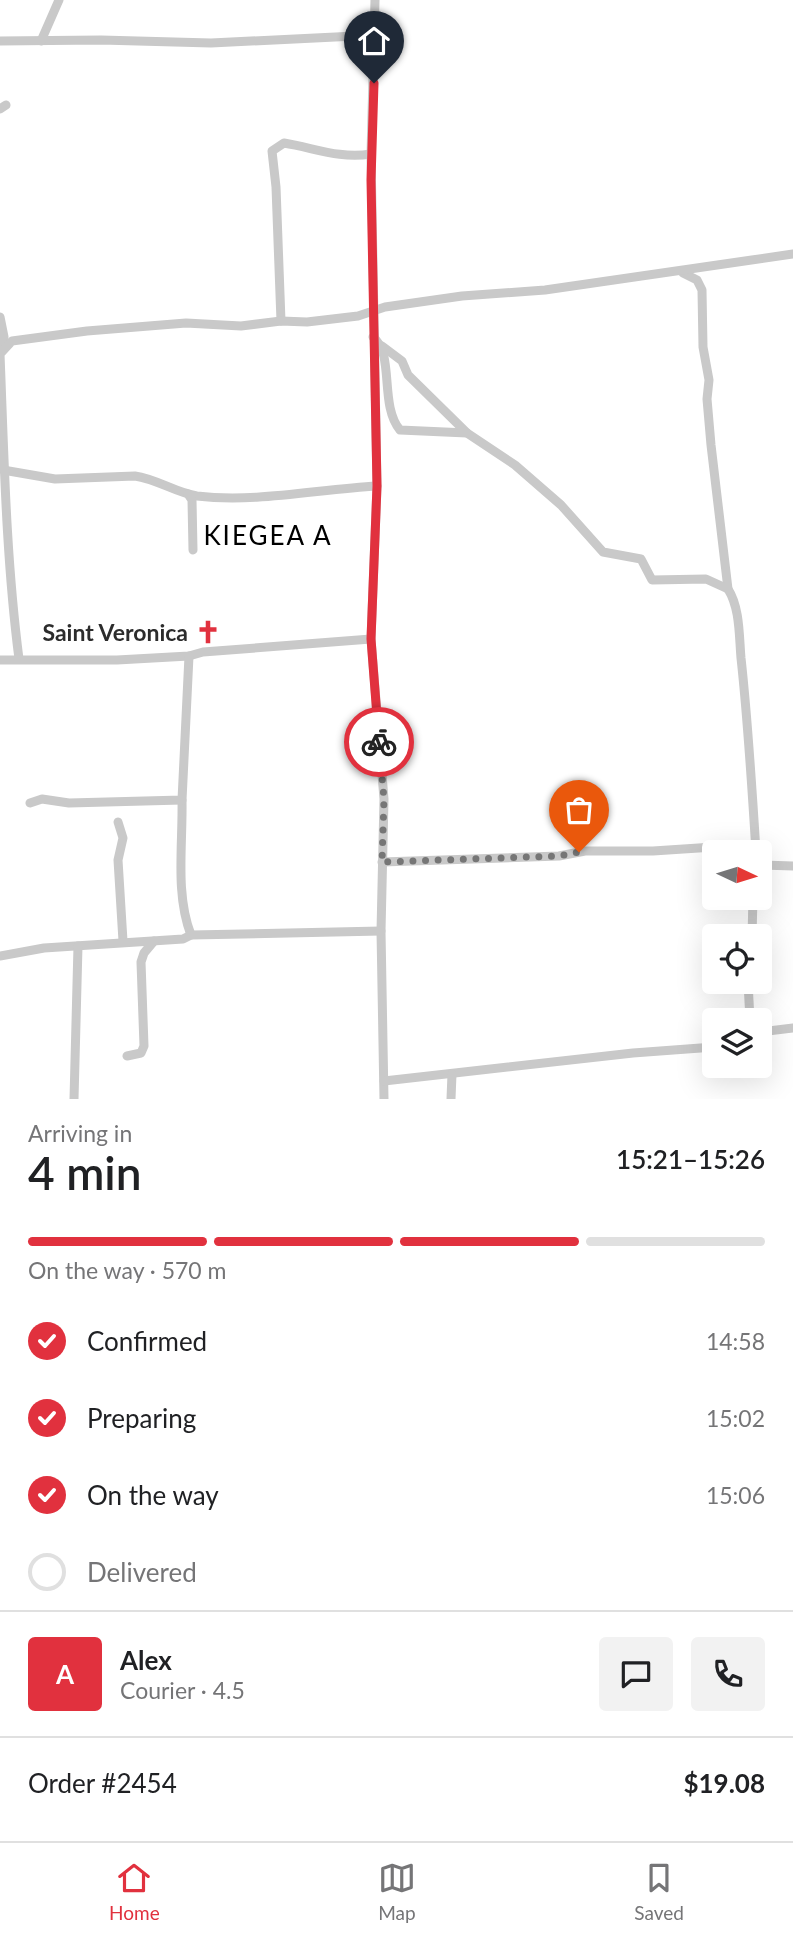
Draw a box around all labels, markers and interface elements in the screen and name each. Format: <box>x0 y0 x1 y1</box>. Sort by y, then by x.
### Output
pin <box>344 11 404 83</box>
icon: home <box>355 22 393 60</box>
district label: KIEGEA A <box>203 519 333 551</box>
place label: Saint Veronica <box>42 618 188 646</box>
church icon: Saint Veronica <box>194 618 222 646</box>
courier <box>344 707 414 777</box>
icon: bike <box>360 723 398 761</box>
pin <box>549 780 609 852</box>
icon: bag <box>560 791 598 829</box>
north arrow <box>702 840 772 910</box>
map controls <box>702 840 772 1078</box>
button: locate <box>702 924 772 994</box>
button: layers <box>702 1008 772 1078</box>
text: Arriving in <box>28 1119 132 1147</box>
text: 15:21–15:26 <box>616 1143 765 1175</box>
text: 4 min <box>28 1145 142 1200</box>
text: On the way · 570 m <box>28 1256 227 1284</box>
icon: check <box>28 1322 66 1360</box>
text: Confirmed <box>87 1325 207 1357</box>
text: 14:58 <box>706 1327 765 1355</box>
icon: check <box>28 1399 66 1437</box>
text: Preparing <box>87 1402 196 1434</box>
text: 15:02 <box>706 1404 765 1432</box>
icon: check <box>28 1476 66 1514</box>
text: On the way <box>87 1479 219 1511</box>
text: 15:06 <box>706 1481 765 1509</box>
text: Delivered <box>87 1556 197 1588</box>
button: chat <box>599 1637 673 1711</box>
button: phone <box>691 1637 765 1711</box>
text: Alex <box>120 1644 172 1676</box>
text: A <box>56 1658 74 1690</box>
text: Courier · 4.5 <box>120 1676 245 1704</box>
text: Order #2454 <box>28 1767 177 1799</box>
text: $19.08 <box>683 1767 765 1799</box>
tab: Home <box>109 1859 160 1924</box>
tab: Map <box>378 1859 416 1924</box>
tab: Saved <box>634 1859 684 1924</box>

